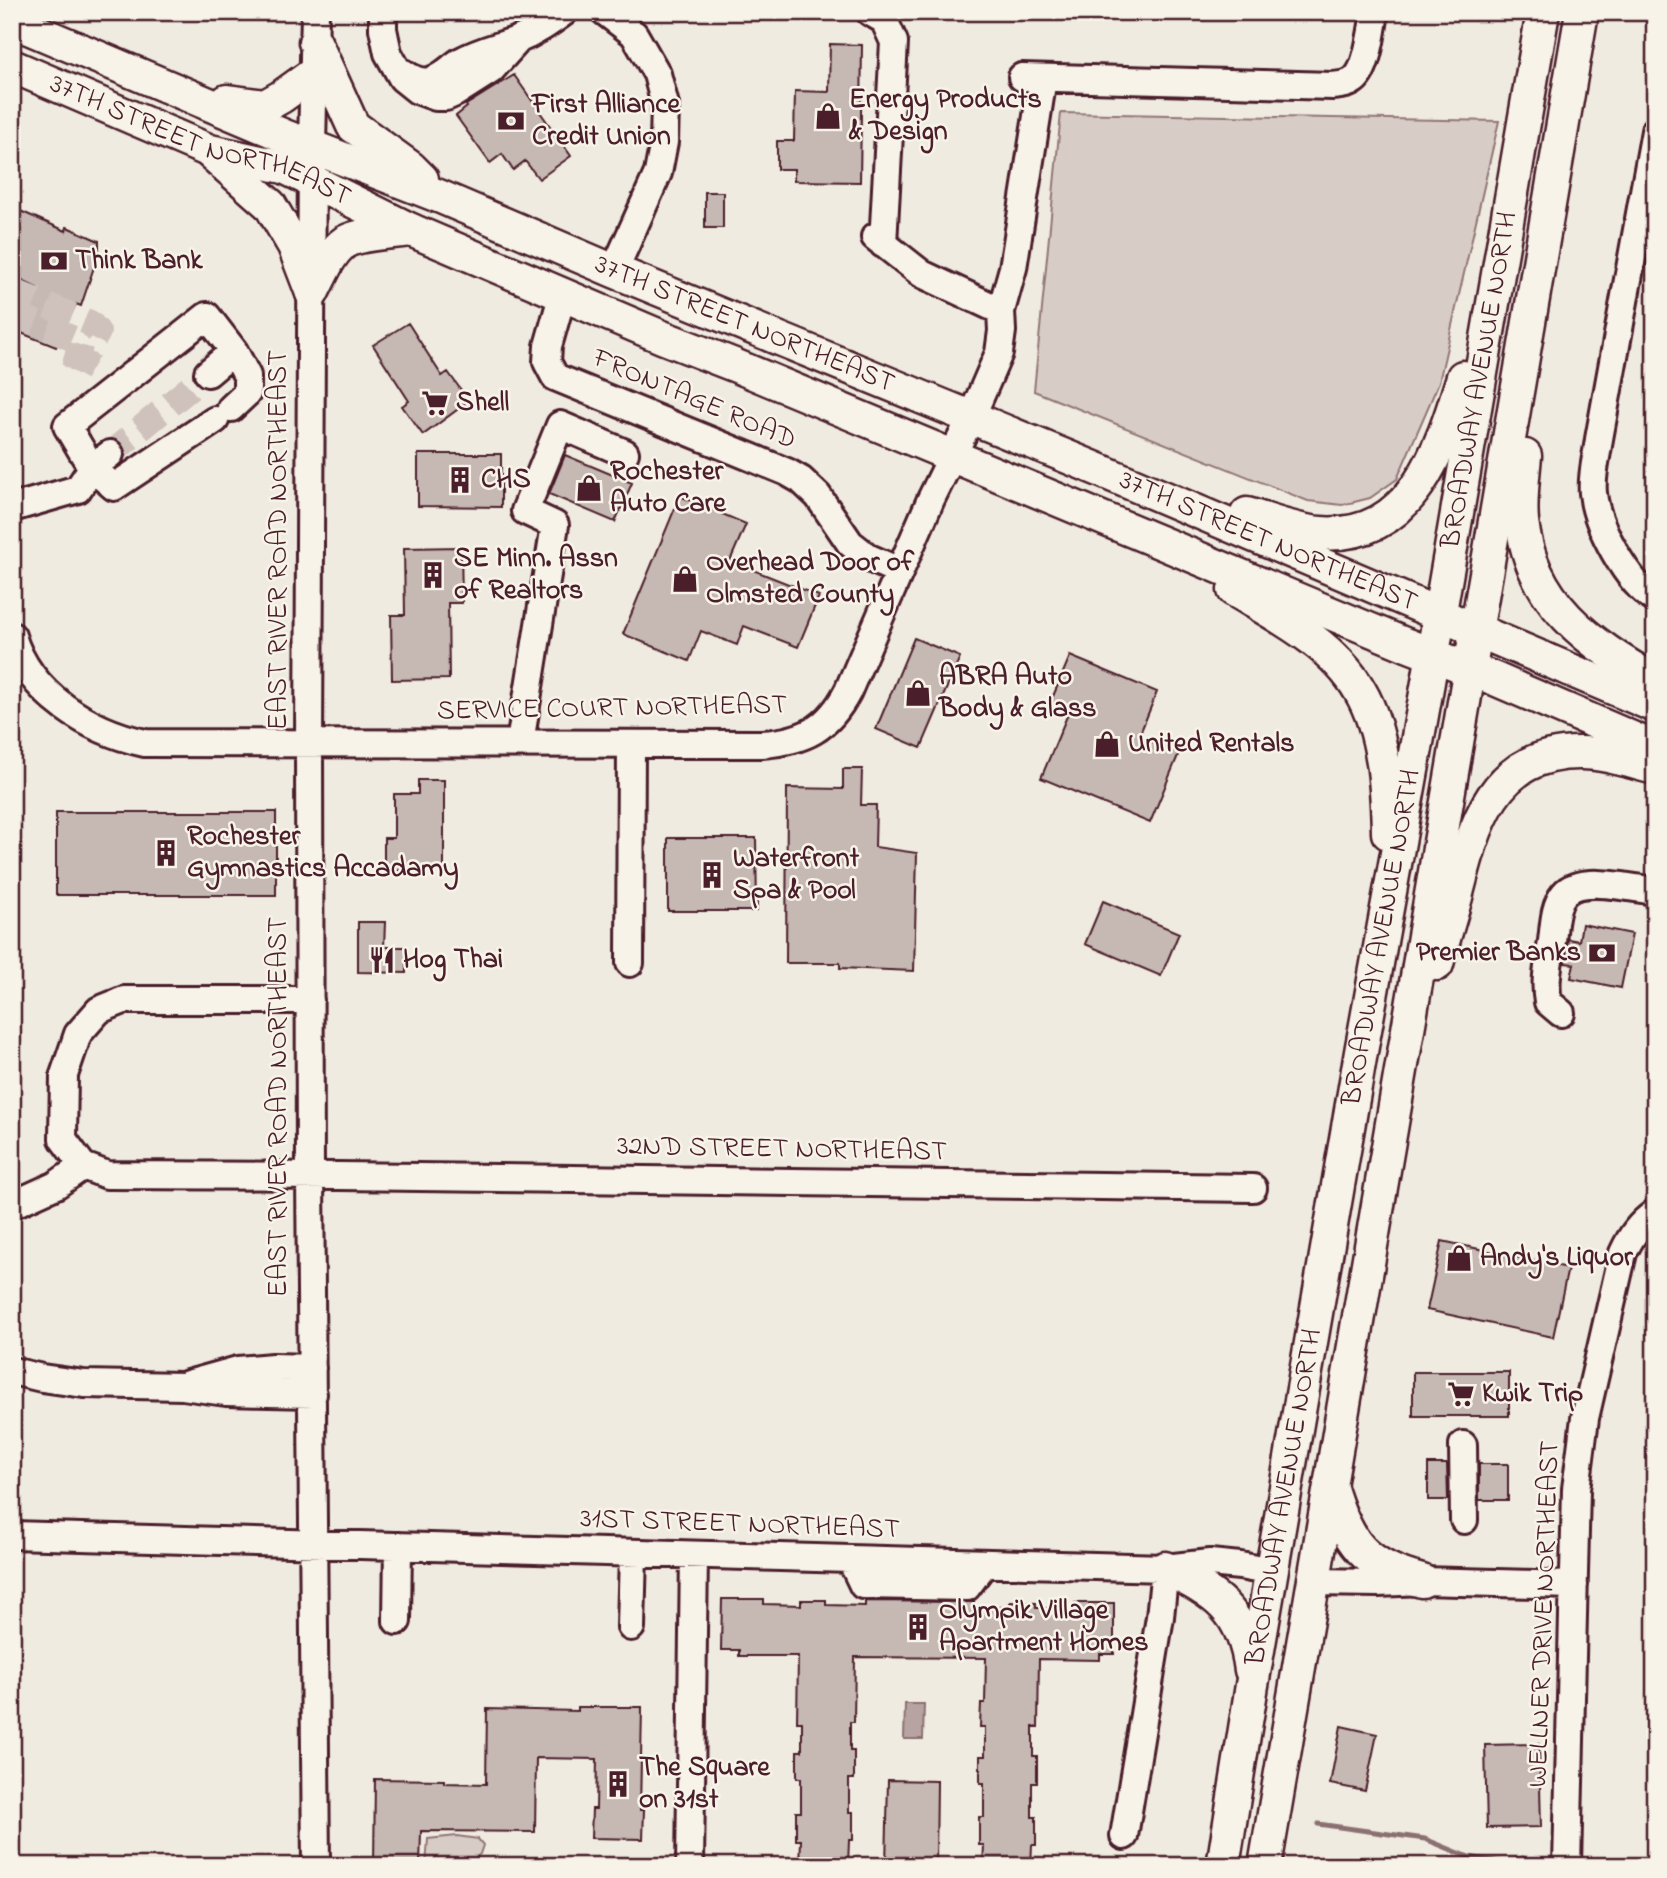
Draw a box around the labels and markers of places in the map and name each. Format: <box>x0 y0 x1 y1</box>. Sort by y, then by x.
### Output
place label: Energy Products & Design <box>848 80 1042 154</box>
place label: First Alliance Credit Union <box>530 85 682 158</box>
shop icon: Energy Products & Design <box>813 101 843 131</box>
bank icon: First Alliance Credit Union <box>496 106 526 136</box>
place label: Think Bank <box>75 241 203 282</box>
bank icon: Think Bank <box>39 246 69 276</box>
place label: Shell <box>456 383 510 424</box>
supermarket icon: Shell <box>420 388 450 418</box>
place label: Rochester Auto Care <box>610 452 727 525</box>
place label: CHS <box>481 460 531 501</box>
building icon: CHS <box>445 465 475 495</box>
shop icon: Rochester Auto Care <box>574 473 604 503</box>
place label: SE Minn. Assn of Realtors <box>454 539 618 612</box>
place label: Overhead Door of Olmsted County <box>706 543 915 616</box>
building icon: SE Minn. Assn of Realtors <box>418 560 448 590</box>
shop icon: Overhead Door of Olmsted County <box>670 564 700 594</box>
place label: ABRA Auto Body & Glass <box>937 657 1096 730</box>
shop icon: ABRA Auto Body & Glass <box>903 678 933 708</box>
place label: United Rentals <box>1128 724 1295 765</box>
shop icon: United Rentals <box>1092 729 1122 759</box>
place label: Rochester Gymnastics Accadamy <box>187 817 459 890</box>
building icon: Rochester Gymnastics Accadamy <box>151 838 181 868</box>
place label: Waterfront Spa & Pool <box>733 839 860 912</box>
building icon: Waterfront Spa & Pool <box>697 860 727 890</box>
place label: Premier Banks <box>1416 933 1581 974</box>
bank icon: Premier Banks <box>1587 938 1617 968</box>
place label: Hog Thai <box>403 940 503 982</box>
restaurant icon: Hog Thai <box>367 945 397 975</box>
place label: Andy's Liquor <box>1480 1238 1634 1279</box>
shop icon: Andy's Liquor <box>1444 1243 1474 1273</box>
place label: Kwik Trip <box>1482 1374 1583 1415</box>
supermarket icon: Kwik Trip <box>1446 1379 1476 1409</box>
place label: Olympik Village Apartment Homes <box>939 1591 1149 1664</box>
building icon: Olympik Village Apartment Homes <box>903 1612 933 1642</box>
place label: The Square on 31st <box>639 1748 771 1821</box>
building icon: The Square on 31st <box>603 1769 633 1799</box>

